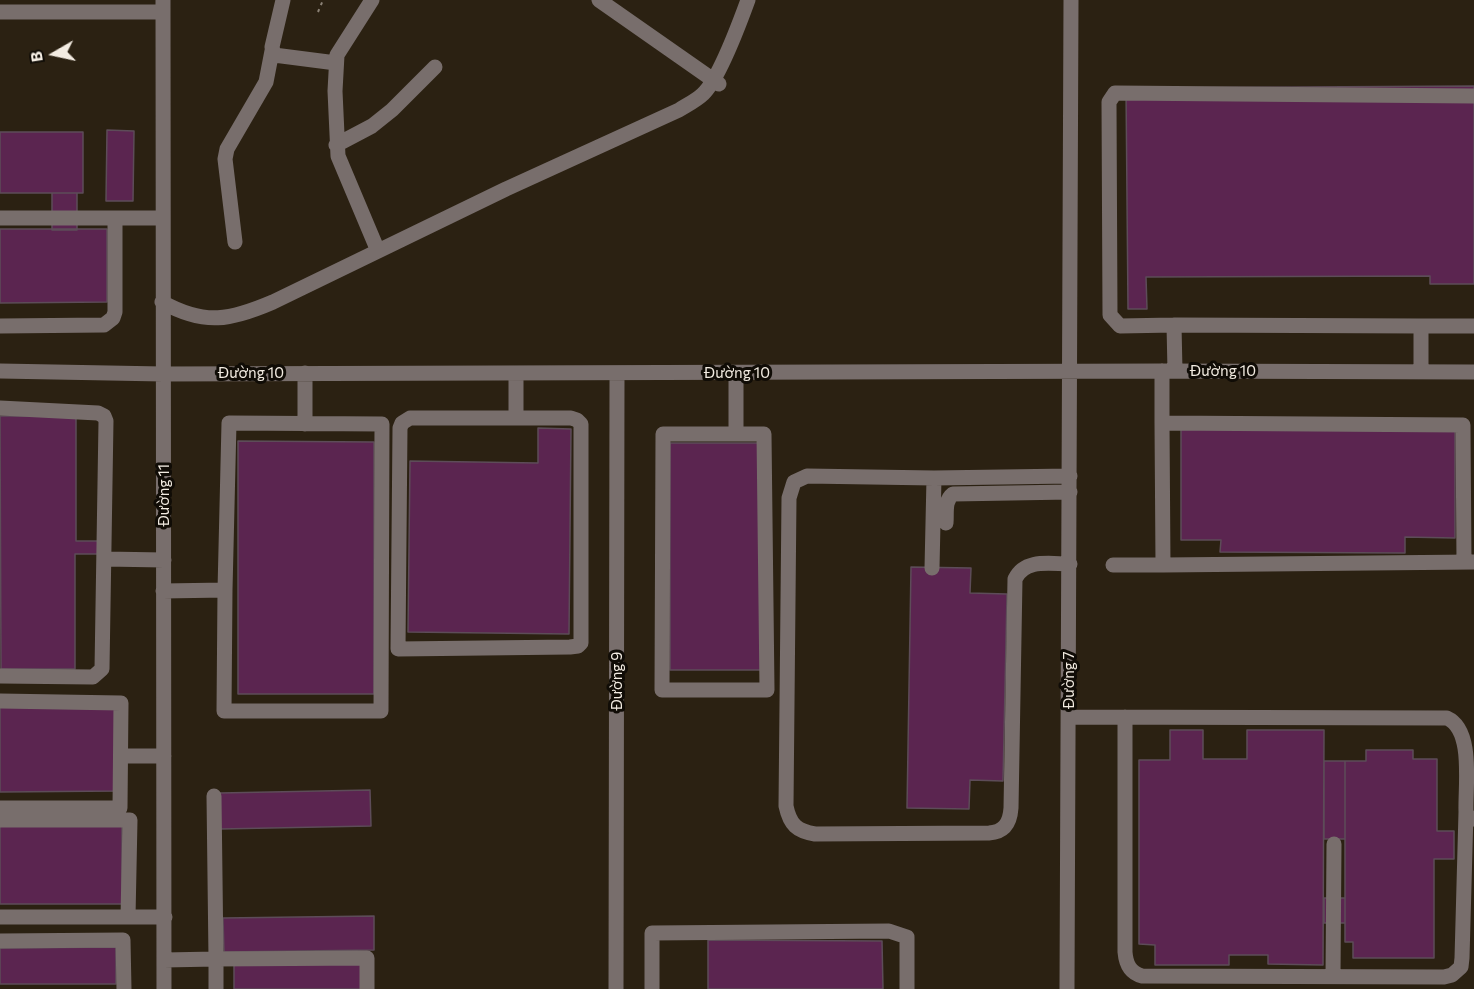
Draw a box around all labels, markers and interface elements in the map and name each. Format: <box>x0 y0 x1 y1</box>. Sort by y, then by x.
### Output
north arrow <box>24 24 84 84</box>
text: B <box>26 50 46 64</box>
street label: Đường 10 <box>1190 362 1256 380</box>
street label: Đường 10 <box>218 364 284 382</box>
street label: Đường 10 <box>704 364 770 382</box>
street label: Đường 11 <box>155 464 173 526</box>
street label: Đường 7 <box>1060 651 1078 709</box>
street label: Đường 9 <box>608 652 626 710</box>

